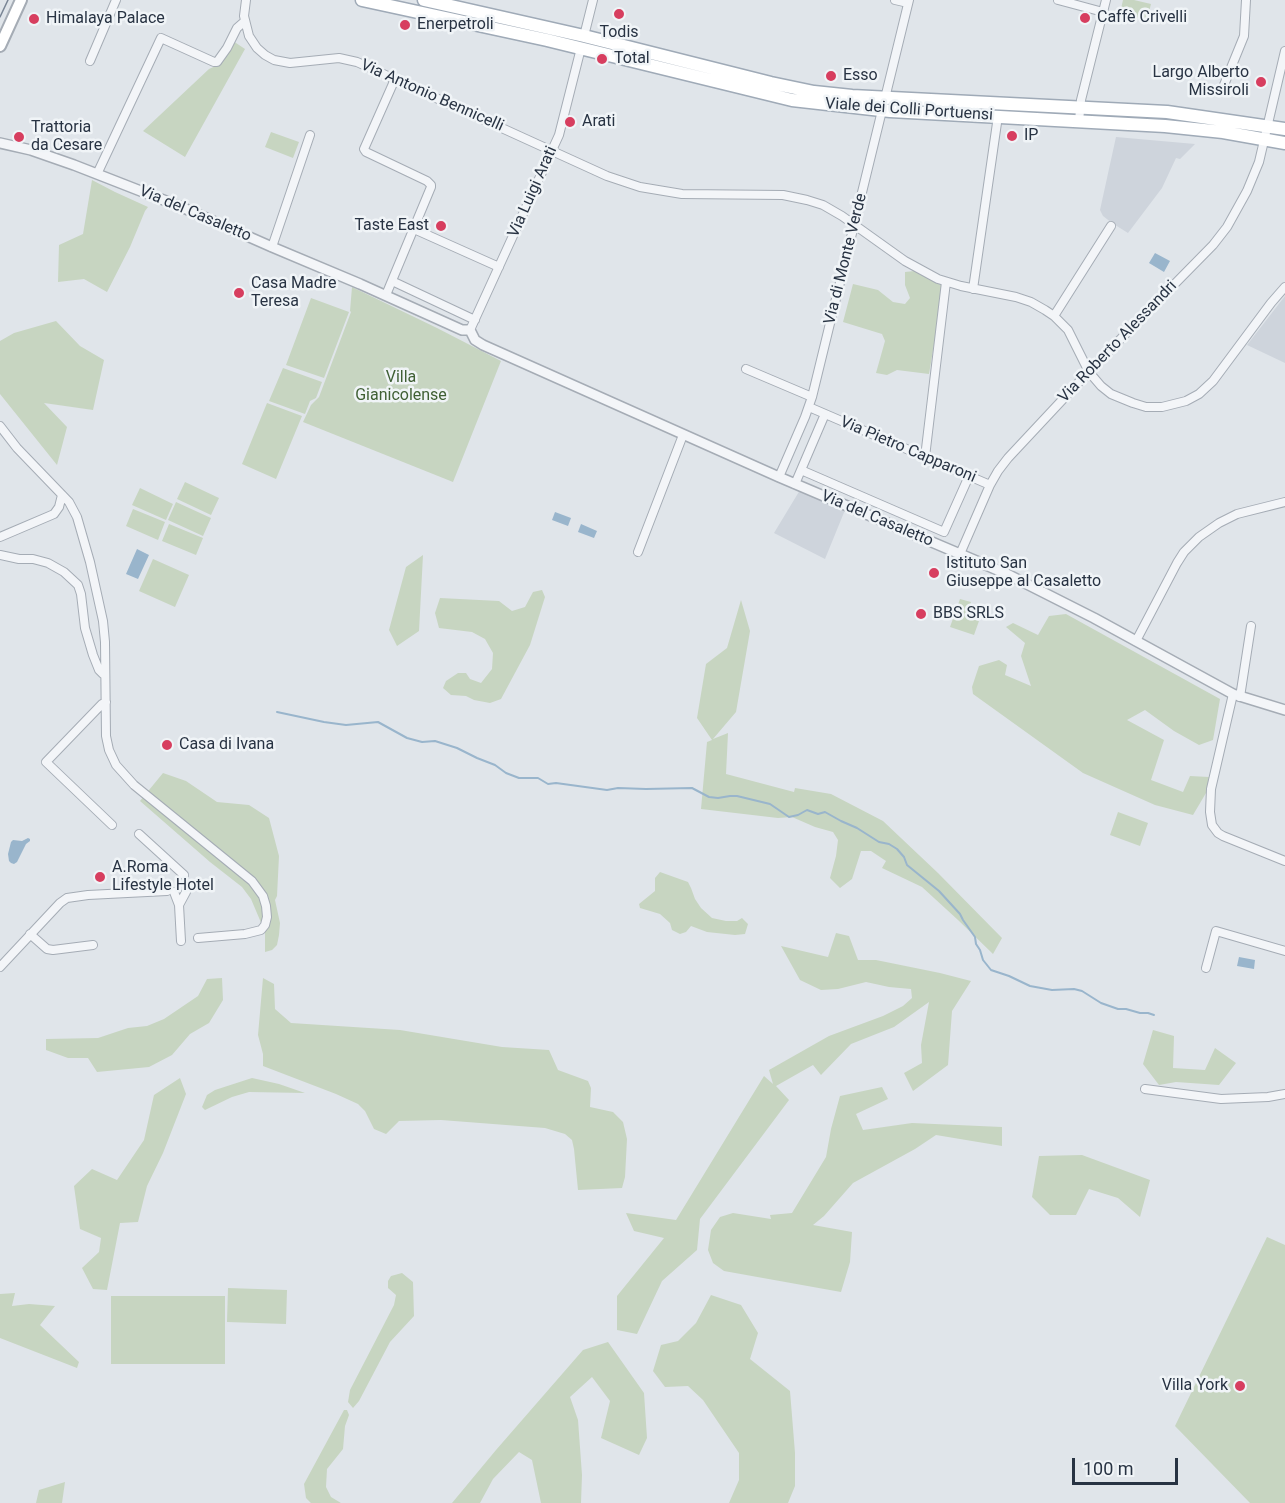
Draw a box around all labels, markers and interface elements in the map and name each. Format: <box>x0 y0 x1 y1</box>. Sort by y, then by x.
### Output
marker: Todis <box>612 7 626 21</box>
place label: Caffè Crivelli <box>1097 8 1187 28</box>
place label: Himalaya Palace <box>46 9 165 29</box>
marker: Caffè Crivelli <box>1078 11 1092 25</box>
marker: Himalaya Palace <box>27 12 41 26</box>
place label: Enerpetroli <box>417 15 494 35</box>
marker: Enerpetroli <box>398 18 412 32</box>
place label: Todis <box>599 23 639 43</box>
place label: Total <box>614 49 650 69</box>
marker: Total <box>595 52 609 66</box>
street label: Via Antonio Bennicelli <box>357 56 507 136</box>
place label: Largo Alberto Missiroli <box>1153 63 1249 101</box>
place label: Esso <box>843 66 878 86</box>
marker: Esso <box>824 69 838 83</box>
marker: Largo Alberto Missiroli <box>1254 75 1268 89</box>
street label: Viale dei Colli Portuensi <box>824 95 994 125</box>
place label: Arati <box>582 112 615 132</box>
marker: Arati <box>563 115 577 129</box>
place label: Trattoria da Cesare <box>31 118 102 156</box>
place label: IP <box>1024 126 1038 146</box>
marker: IP <box>1005 129 1019 143</box>
marker: Trattoria da Cesare <box>12 130 26 144</box>
street label: Via Luigi Arati <box>504 143 562 241</box>
street label: Via del Casaletto <box>136 182 254 246</box>
street label: Via di Monte Verde <box>820 191 872 327</box>
place label: Taste East <box>354 216 429 236</box>
marker: Taste East <box>434 219 448 233</box>
place label: Casa Madre Teresa <box>251 274 336 312</box>
street label: Via Roberto Alessandri <box>1055 277 1181 407</box>
marker: Casa Madre Teresa <box>232 286 246 300</box>
park label: Villa Gianicolense <box>355 368 447 406</box>
street label: Via Pietro Capparoni <box>837 413 979 487</box>
street label: Via del Casaletto <box>818 487 936 551</box>
place label: Istituto San Giuseppe al Casaletto <box>946 554 1101 592</box>
marker: Istituto San Giuseppe al Casaletto <box>927 566 941 580</box>
place label: BBS SRLS <box>933 604 1004 624</box>
marker: BBS SRLS <box>914 607 928 621</box>
place label: Casa di Ivana <box>179 735 274 755</box>
marker: Casa di Ivana <box>160 738 174 752</box>
place label: A.Roma Lifestyle Hotel <box>112 858 214 896</box>
marker: A.Roma Lifestyle Hotel <box>93 870 107 884</box>
place label: Villa York <box>1162 1376 1228 1396</box>
marker: Villa York <box>1233 1379 1247 1393</box>
scale bar <box>1075 1446 1182 1484</box>
text: 100 m <box>1083 1458 1134 1479</box>

